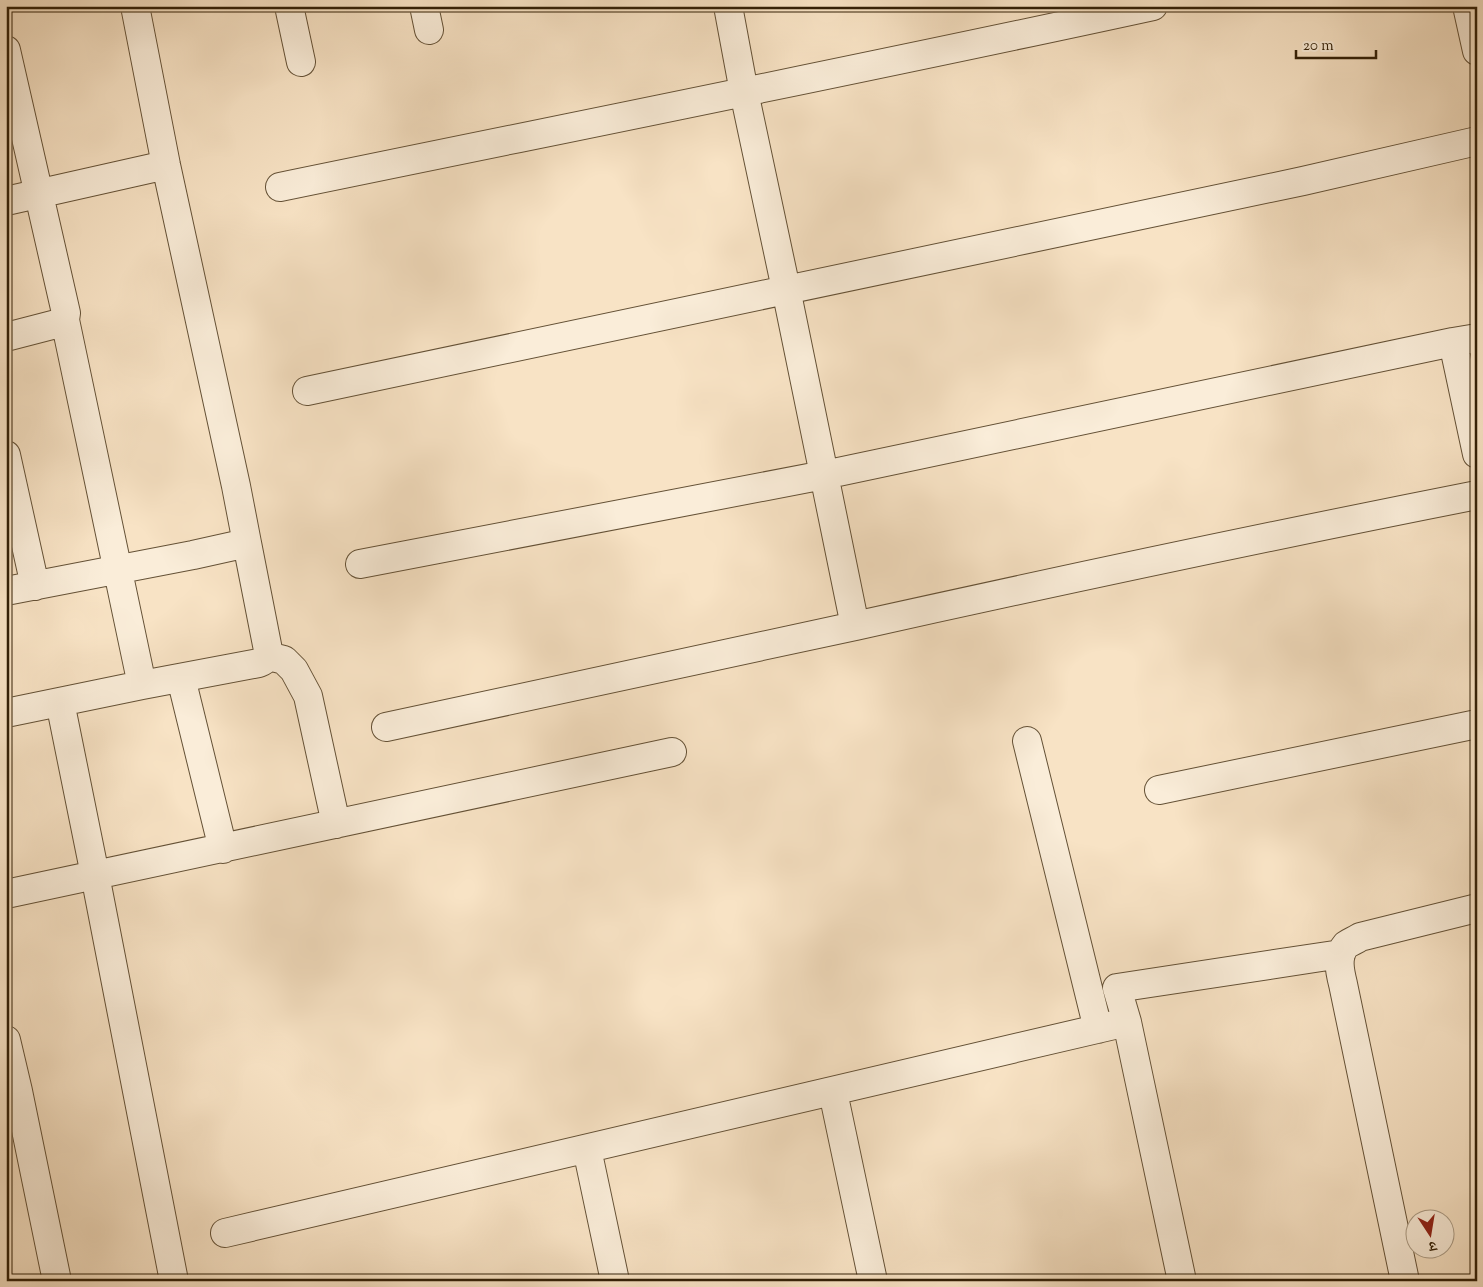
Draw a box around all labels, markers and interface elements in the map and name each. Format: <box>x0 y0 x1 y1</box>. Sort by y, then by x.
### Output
scale bar <box>1296 28 1376 60</box>
text: 20 m <box>1303 36 1334 57</box>
north arrow <box>1406 1210 1456 1260</box>
text: उ <box>1426 1234 1439 1255</box>

